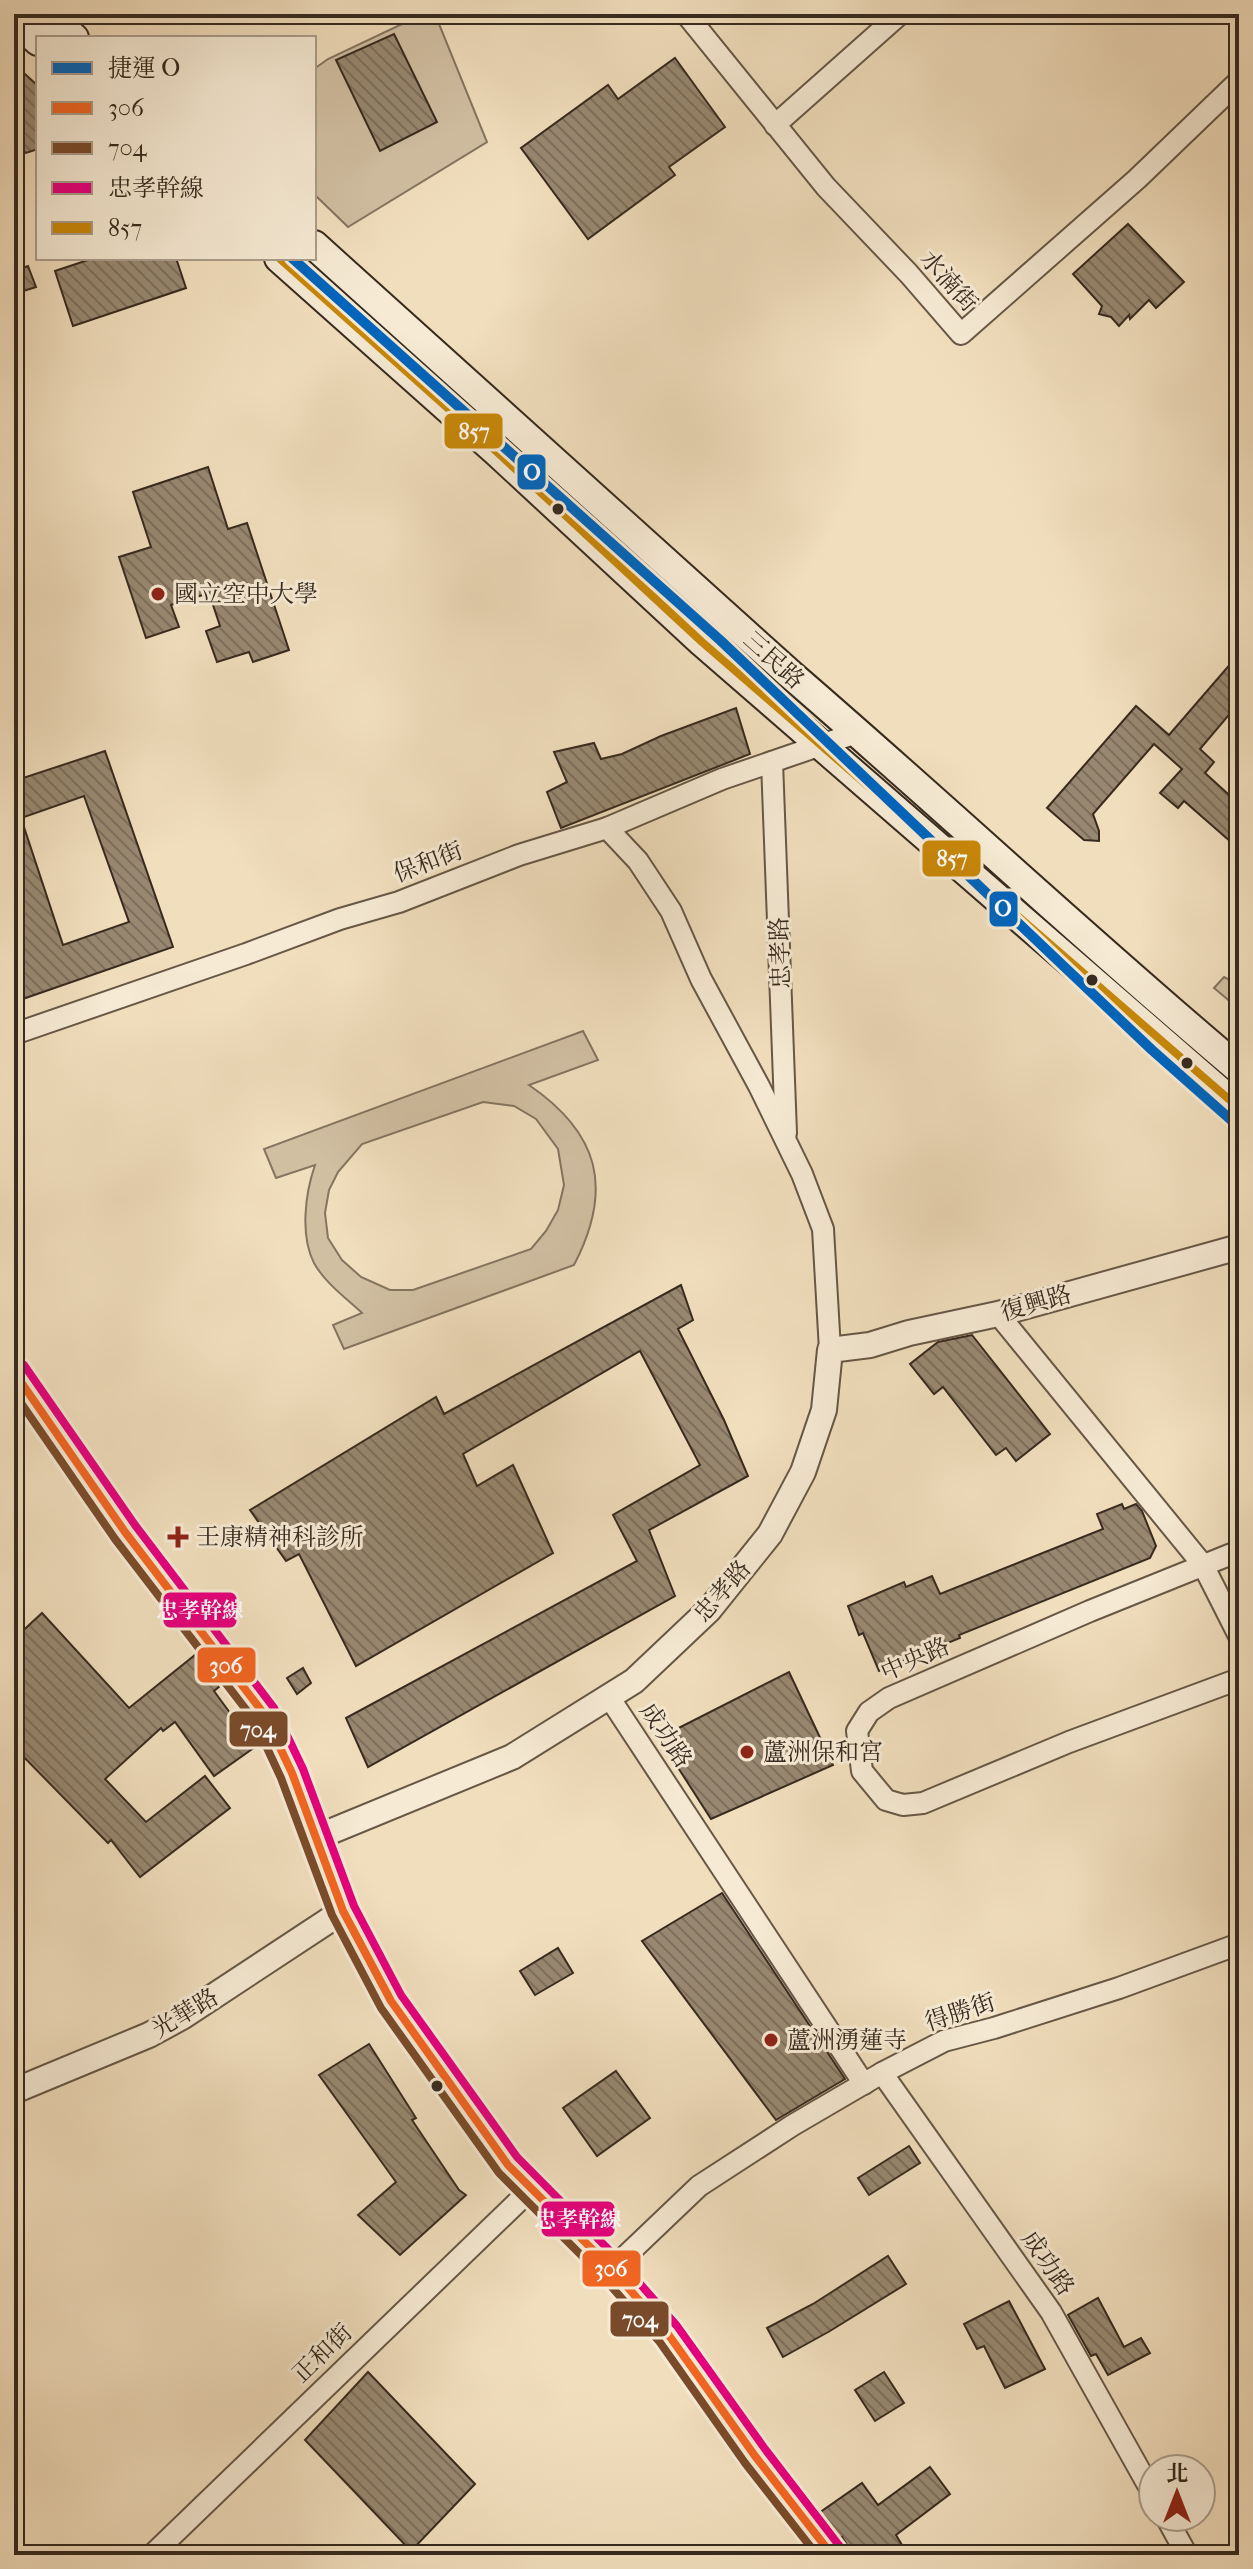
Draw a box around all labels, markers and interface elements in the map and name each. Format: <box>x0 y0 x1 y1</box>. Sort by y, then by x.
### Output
legend <box>36 36 316 260</box>
text: 捷運 O <box>108 54 180 82</box>
text: 306 <box>108 94 145 122</box>
text: 704 <box>108 134 147 162</box>
text: 忠孝幹線 <box>108 174 204 202</box>
text: 857 <box>108 214 142 242</box>
street label: 水湳街 <box>915 245 983 317</box>
line badge: 857 <box>443 412 504 450</box>
text: 857 <box>458 419 490 445</box>
line badge: O <box>516 453 547 491</box>
text: O <box>523 460 541 486</box>
unlabelled marker <box>550 501 566 517</box>
place label: 國立空中大學 <box>174 580 318 608</box>
marker: 國立空中大學 <box>149 585 167 603</box>
street label: 三民路 <box>738 626 810 694</box>
street label: 保和街 <box>389 836 467 888</box>
line badge: 857 <box>921 839 982 878</box>
text: 857 <box>936 846 968 872</box>
line badge: O <box>988 890 1019 928</box>
text: O <box>994 896 1012 922</box>
street label: 忠孝路 <box>765 917 795 989</box>
unlabelled marker <box>1084 972 1100 988</box>
unlabelled marker <box>1179 1055 1195 1071</box>
street label: 復興路 <box>998 1280 1074 1326</box>
place label: 壬康精神科診所 <box>196 1523 364 1551</box>
marker: 壬康精神科診所 <box>167 1526 189 1548</box>
street label: 忠孝路 <box>688 1555 756 1627</box>
line badge: 忠孝幹線 <box>162 1591 238 1629</box>
text: 忠孝幹線 <box>156 1598 244 1624</box>
street label: 中央路 <box>876 1632 954 1686</box>
line badge: 306 <box>196 1646 257 1684</box>
text: 306 <box>209 1653 244 1679</box>
street label: 成功路 <box>634 1697 698 1773</box>
line badge: 704 <box>228 1710 289 1748</box>
text: 704 <box>239 1717 277 1743</box>
place label: 蘆洲保和宮 <box>763 1738 883 1766</box>
marker: 蘆洲保和宮 <box>738 1743 756 1761</box>
street label: 光華路 <box>147 1982 223 2044</box>
street label: 得勝街 <box>921 1988 999 2036</box>
place label: 蘆洲湧蓮寺 <box>787 2026 907 2054</box>
marker: 蘆洲湧蓮寺 <box>762 2031 780 2049</box>
unlabelled marker <box>429 2078 445 2094</box>
line badge: 忠孝幹線 <box>540 2200 616 2238</box>
text: 忠孝幹線 <box>534 2207 622 2233</box>
street label: 成功路 <box>1016 2225 1080 2301</box>
line badge: 306 <box>581 2249 642 2288</box>
text: 306 <box>594 2256 629 2282</box>
line badge: 704 <box>609 2300 670 2338</box>
text: 704 <box>621 2307 659 2333</box>
street label: 正和街 <box>286 2318 358 2388</box>
north arrow <box>1137 2453 1217 2533</box>
text: 北 <box>1166 2461 1188 2487</box>

